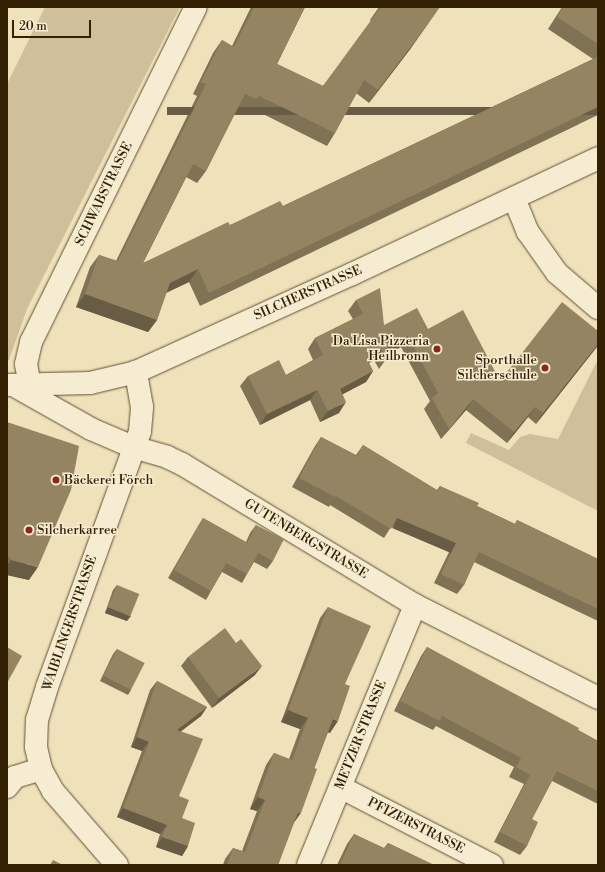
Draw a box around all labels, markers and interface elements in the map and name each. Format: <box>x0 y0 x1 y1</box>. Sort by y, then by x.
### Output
scale bar <box>14 12 93 38</box>
text: 20 m <box>19 19 47 34</box>
street label: SCHWABSTRASSE <box>72 139 136 249</box>
street label: SILCHERSTRASSE <box>252 262 364 324</box>
place label: Da Lisa Pizzeria Heilbronn <box>333 334 429 365</box>
marker: Da Lisa Pizzeria Heilbronn <box>432 344 442 354</box>
place label: Sporthalle Silcherschule <box>457 353 537 384</box>
marker: Sporthalle Silcherschule <box>540 363 550 373</box>
place label: Bäckerei Förch <box>64 472 153 488</box>
marker: Bäckerei Förch <box>51 475 61 485</box>
street label: GUTENBERGSTRASSE <box>241 496 371 582</box>
place label: Silcherkarree <box>37 522 117 538</box>
marker: Silcherkarree <box>24 525 34 535</box>
street label: WAIBLINGERSTRASSE <box>39 553 101 693</box>
street label: METZER STRASSE <box>332 678 390 792</box>
street label: PFIZERSTRASSE <box>365 795 467 857</box>

